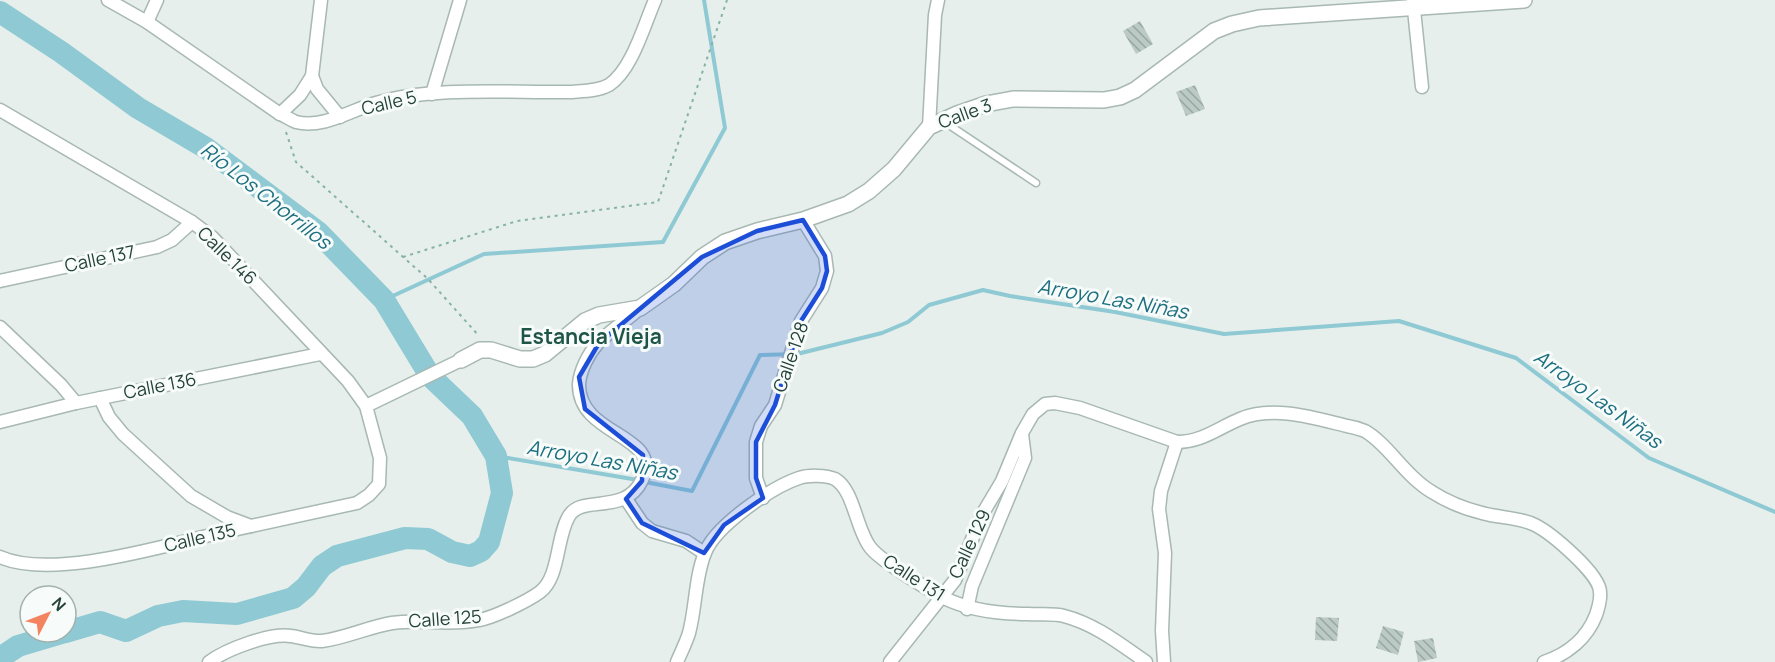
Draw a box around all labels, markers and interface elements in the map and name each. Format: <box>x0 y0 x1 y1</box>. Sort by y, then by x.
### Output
street label: Calle 5 <box>359 84 419 120</box>
street label: Calle 3 <box>935 92 995 134</box>
water label: Río Los Chorrillos <box>196 136 338 256</box>
street label: Calle 146 <box>193 221 263 290</box>
street label: Calle 137 <box>62 239 137 277</box>
water label: Arroyo Las Niñas <box>1036 272 1192 325</box>
street label: Calle 128 <box>767 318 813 395</box>
district label: Estancia Vieja <box>520 322 662 350</box>
water label: Arroyo Las Niñas <box>1529 343 1669 455</box>
street label: Calle 136 <box>121 366 198 404</box>
water label: Arroyo Las Niñas <box>525 433 681 486</box>
street label: Calle 129 <box>943 505 996 582</box>
street label: Calle 135 <box>162 517 238 557</box>
street label: Calle 131 <box>879 548 950 606</box>
north arrow <box>18 584 78 644</box>
text: N <box>47 592 71 616</box>
street label: Calle 125 <box>408 603 482 633</box>

